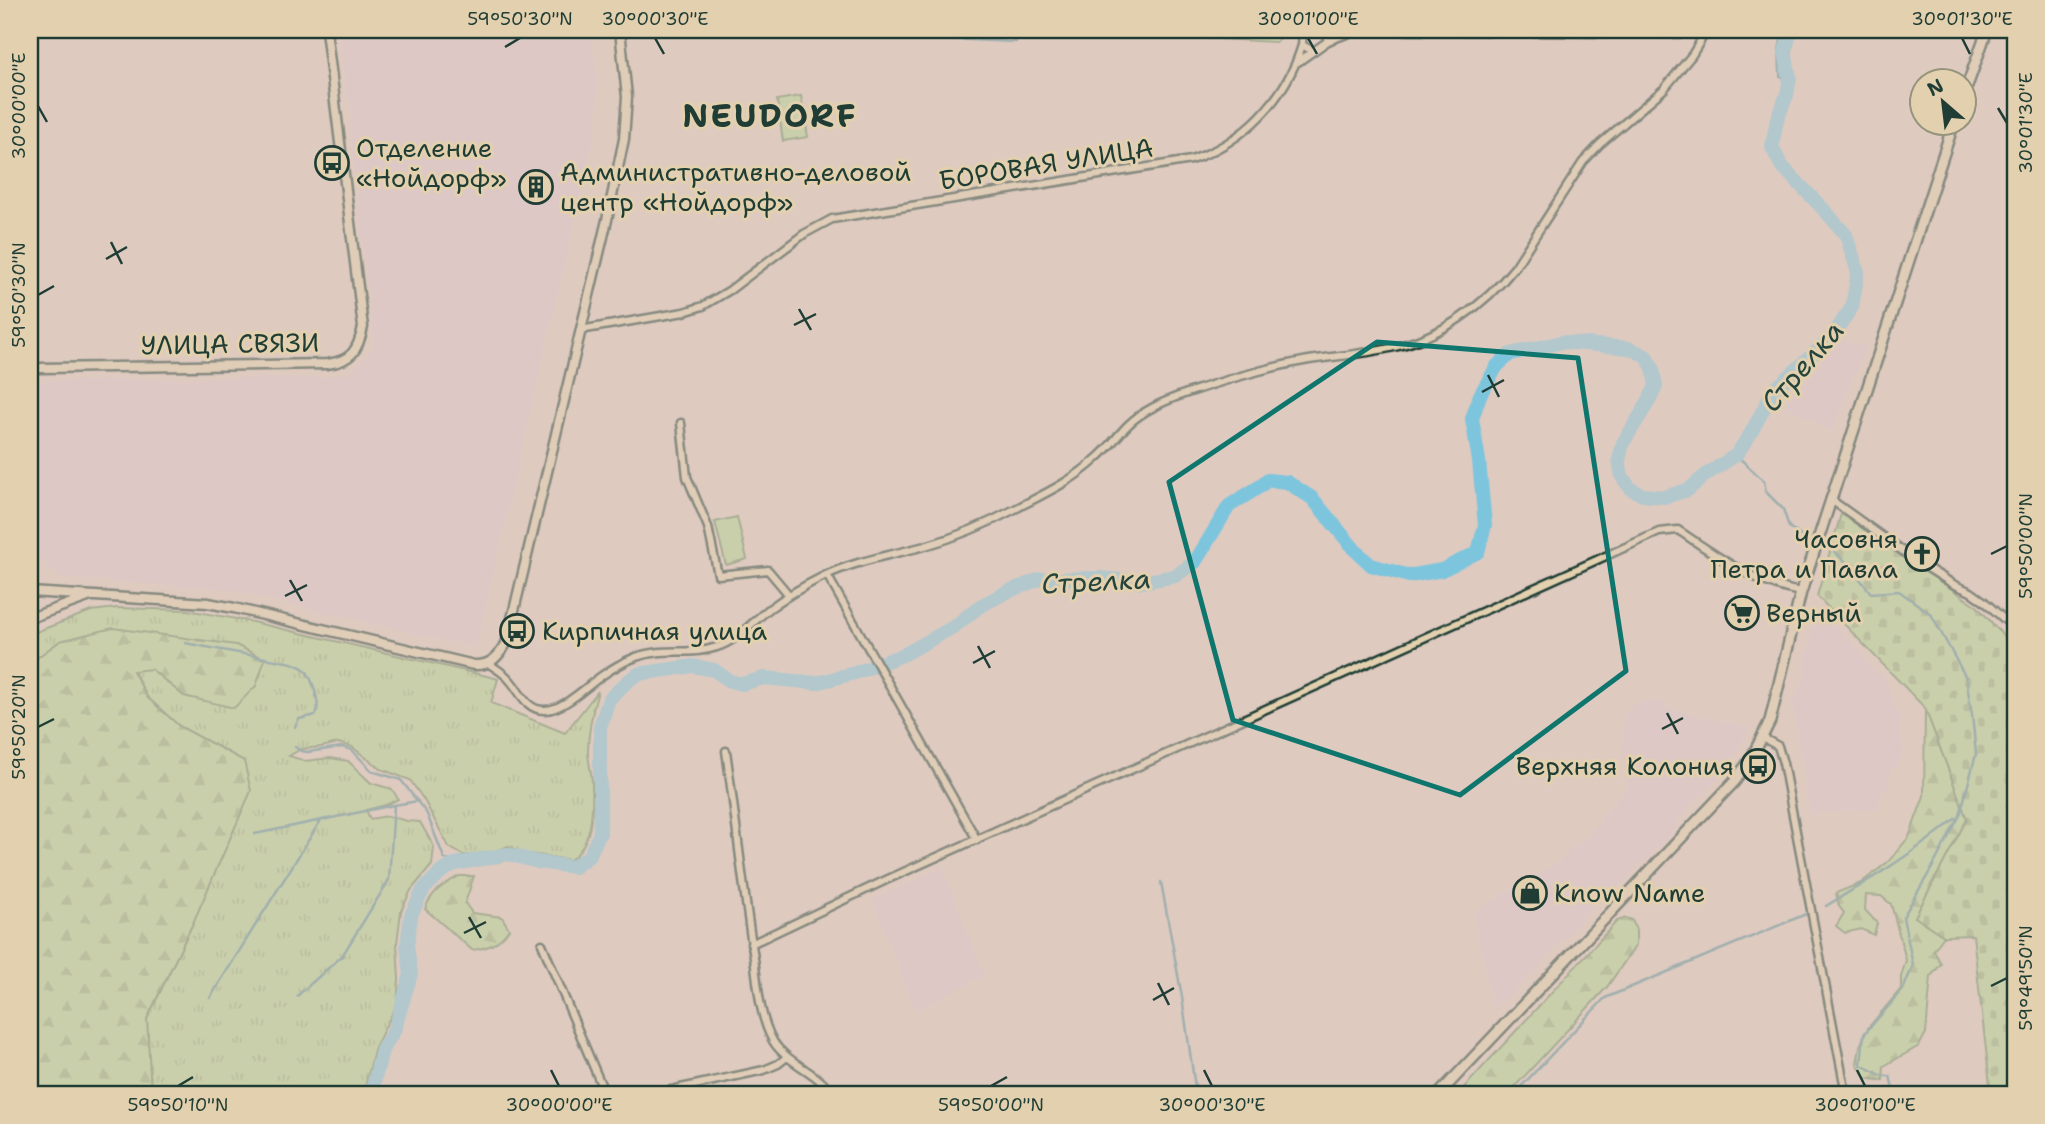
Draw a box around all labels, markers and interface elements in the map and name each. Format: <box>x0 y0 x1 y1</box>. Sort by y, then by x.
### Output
text: 59°50'30"N <box>467 7 573 31</box>
text: 30°00'30"E <box>602 7 709 31</box>
text: 30°01'00"E <box>1257 7 1359 31</box>
text: 30°01'30"E <box>1911 7 2013 31</box>
text: 30°00'00"E <box>7 52 31 160</box>
north arrow <box>1909 66 1979 136</box>
text: 30°01'30"E <box>2014 72 2038 174</box>
text: N <box>1923 73 1948 102</box>
district label: NEUDORF <box>682 93 858 138</box>
street label: БОРОВАЯ УЛИЦА <box>936 129 1156 198</box>
place label: Отделение «Нойдорф» <box>356 130 507 195</box>
bus stop icon: Отделение «Нойдорф» <box>313 144 351 182</box>
place label: Административно-деловой центр «Нойдорф» <box>560 154 911 219</box>
building icon: Административно-деловой центр «Нойдорф» <box>517 168 555 206</box>
text: 59°50'30"N <box>7 242 31 348</box>
water label: Стрелка <box>1752 312 1852 420</box>
street label: УЛИЦА СВЯЗИ <box>140 324 320 363</box>
text: 59°50'00"N <box>2014 493 2038 599</box>
place label: Часовня Петра и Павла <box>1710 521 1898 586</box>
church icon: Часовня Петра и Павла <box>1903 535 1941 573</box>
water label: Стрелка <box>1040 559 1152 603</box>
supermarket icon: Верный <box>1723 594 1761 632</box>
place label: Верный <box>1766 595 1861 630</box>
bus stop icon: Кирпичная улица <box>498 612 536 650</box>
place label: Кирпичная улица <box>542 613 767 648</box>
text: 59°50'20"N <box>7 674 31 780</box>
bus stop icon: Верхняя Колония <box>1739 747 1777 785</box>
place label: Верхняя Колония <box>1516 748 1734 783</box>
shop icon: Know Name <box>1511 874 1549 912</box>
place label: Know Name <box>1554 875 1705 910</box>
text: 59°49'50"N <box>2014 925 2038 1031</box>
text: 59°50'10"N <box>128 1093 228 1117</box>
text: 30°00'00"E <box>505 1093 613 1117</box>
text: 59°50'00"N <box>938 1093 1044 1117</box>
text: 30°00'30"E <box>1159 1093 1266 1117</box>
text: 30°01'00"E <box>1814 1093 1916 1117</box>

